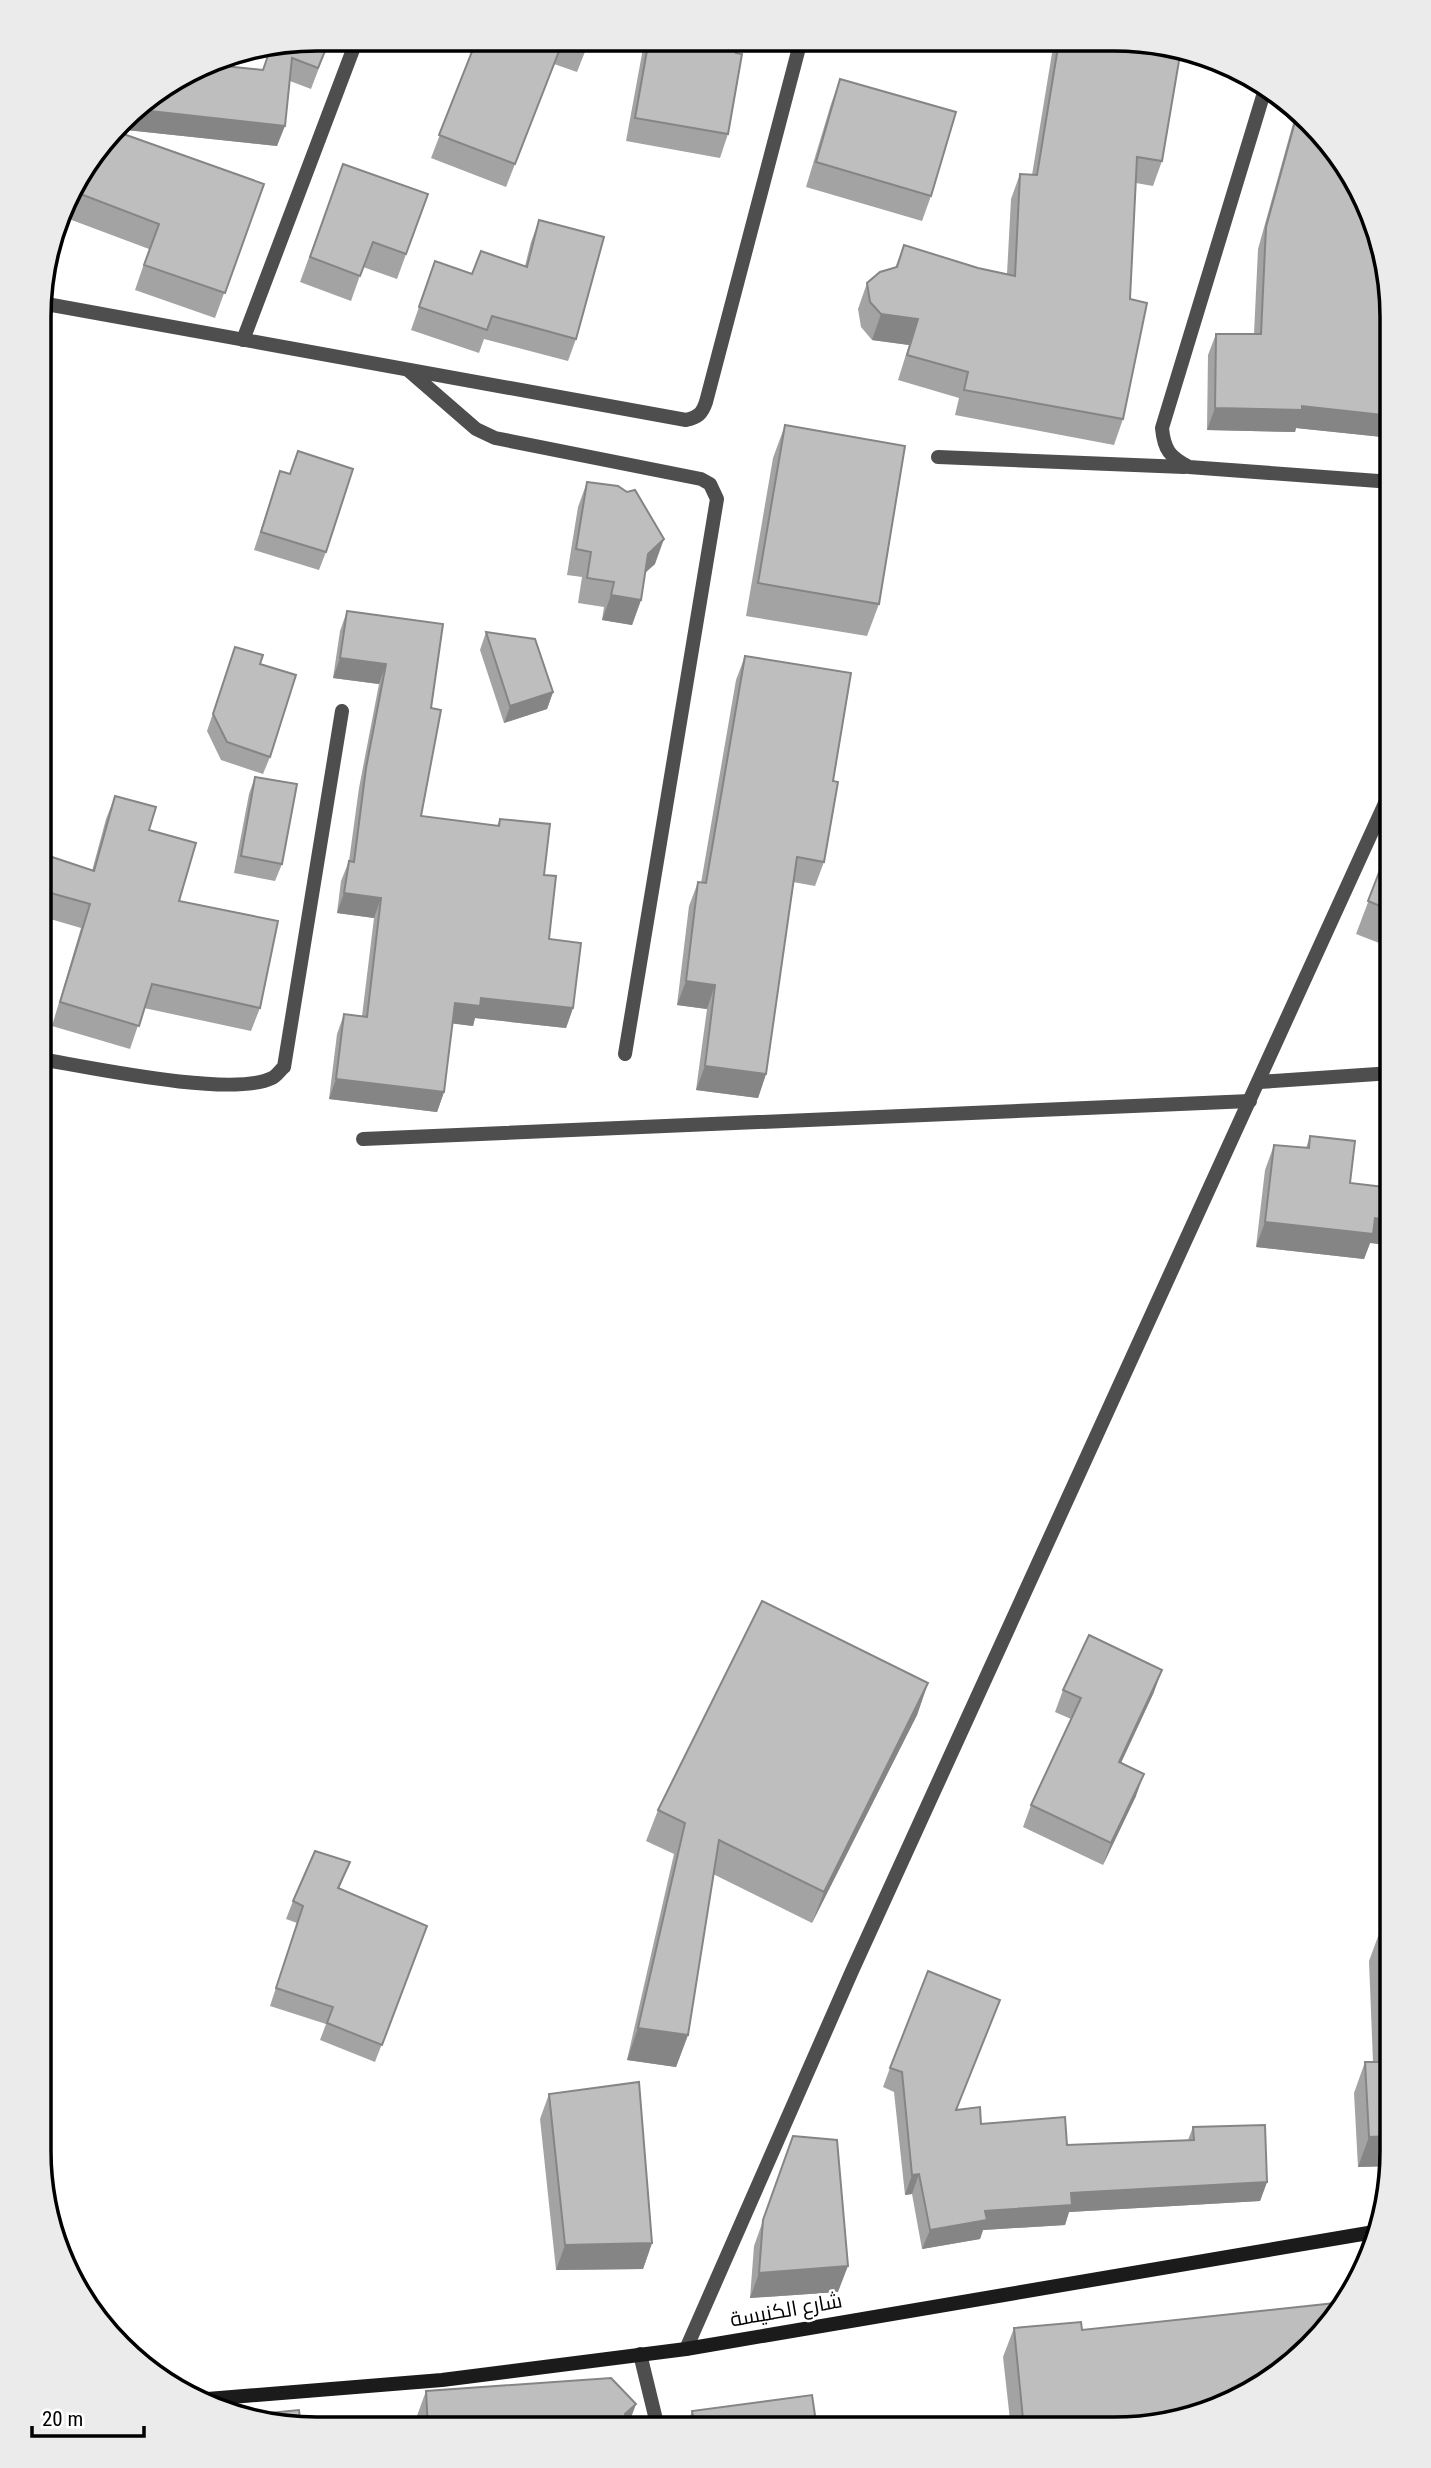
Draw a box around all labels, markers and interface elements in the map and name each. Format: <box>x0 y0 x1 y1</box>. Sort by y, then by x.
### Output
street label: شارع الكنيسة <box>728 2288 844 2334</box>
scale bar <box>32 2394 144 2438</box>
text: 20 m <box>42 2407 83 2431</box>

